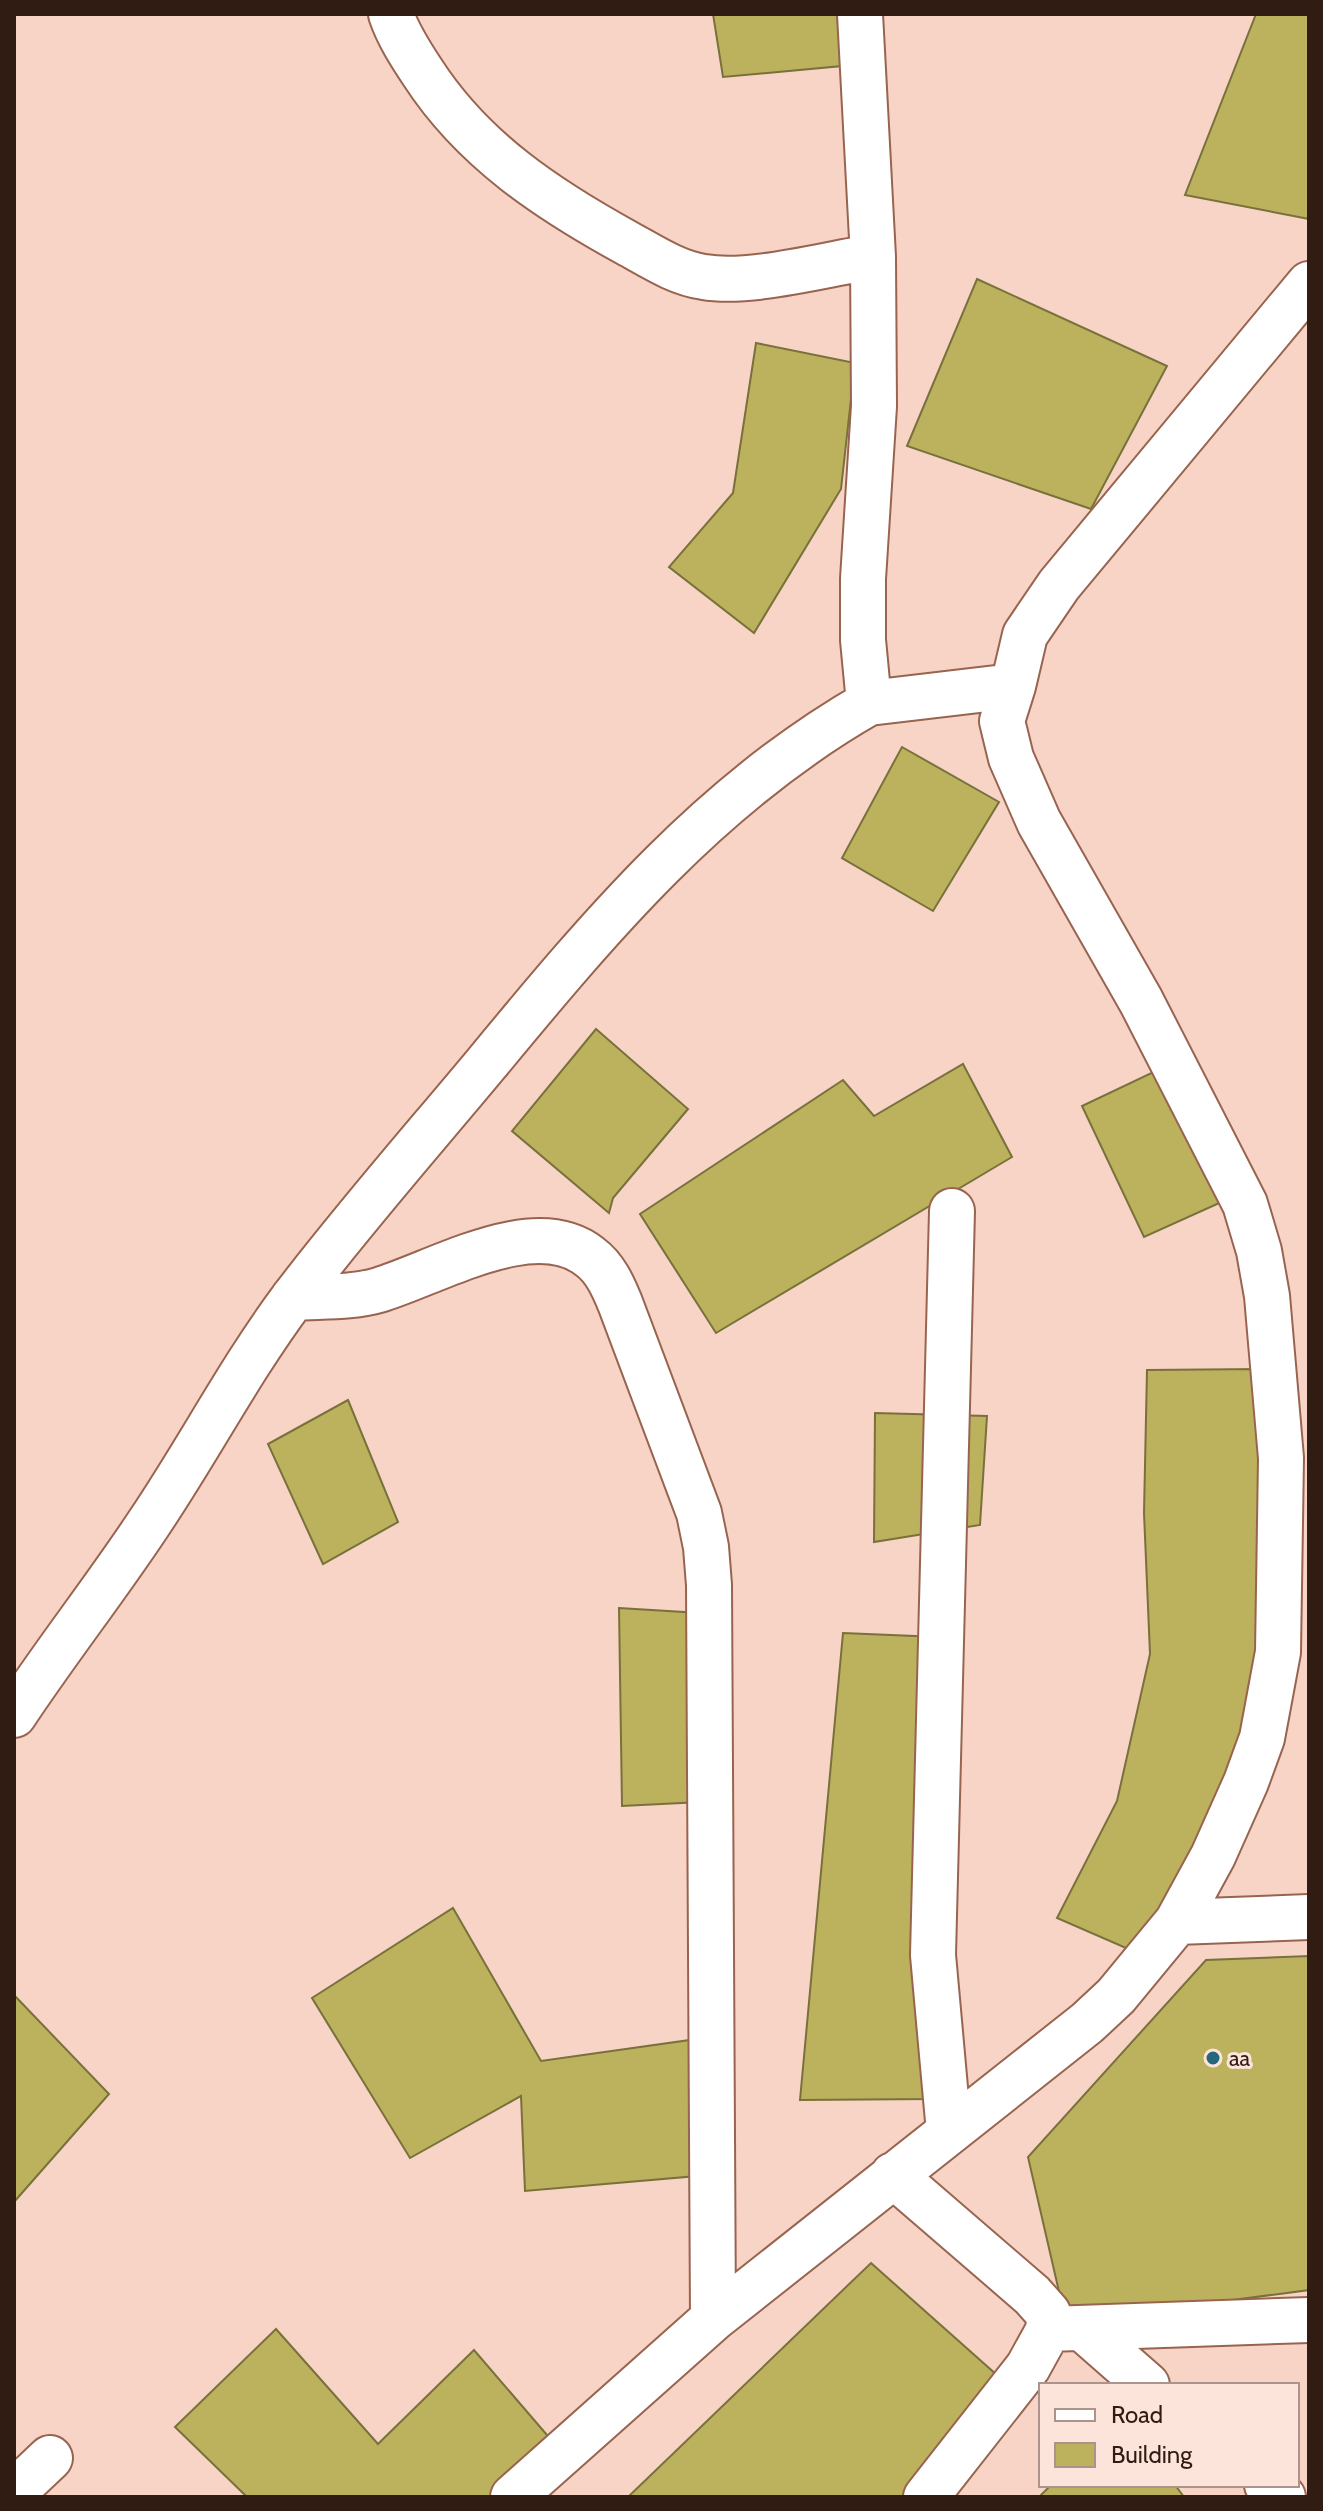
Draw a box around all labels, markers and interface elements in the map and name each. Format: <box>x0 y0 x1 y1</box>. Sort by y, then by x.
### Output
place label: aa <box>1229 2045 1251 2072</box>
marker: aa <box>1204 2049 1222 2067</box>
legend <box>1039 2383 1299 2487</box>
text: Road <box>1111 2400 1163 2429</box>
text: Building <box>1111 2440 1193 2469</box>

